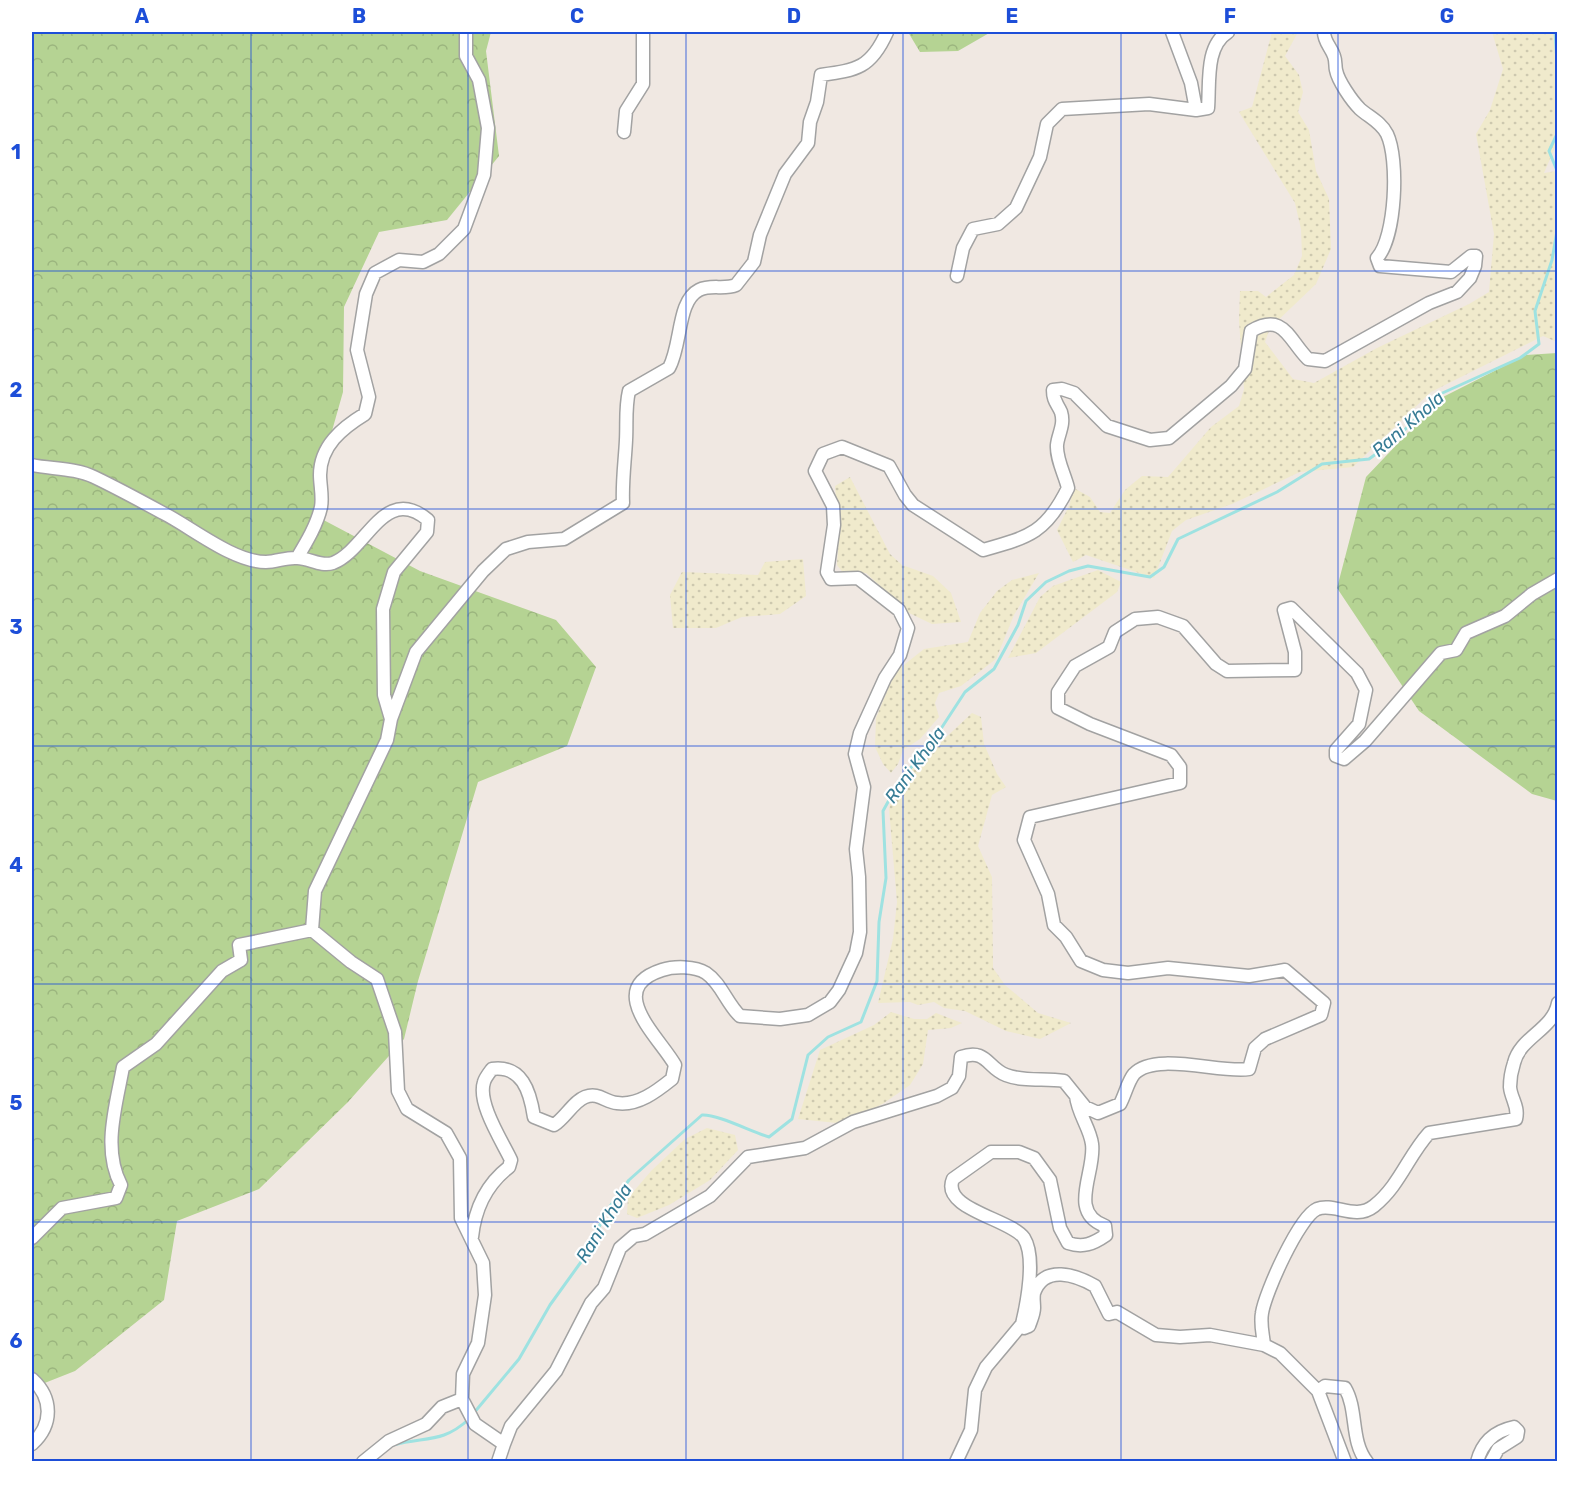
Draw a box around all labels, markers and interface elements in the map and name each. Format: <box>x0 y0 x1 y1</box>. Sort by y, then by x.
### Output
text: A <box>135 4 150 28</box>
text: B <box>352 4 366 28</box>
text: C <box>570 4 584 28</box>
text: D <box>787 4 801 28</box>
text: E <box>1006 4 1018 28</box>
text: F <box>1224 4 1236 28</box>
text: G <box>1440 4 1454 28</box>
text: 1 <box>11 140 21 164</box>
text: 2 <box>10 378 23 402</box>
water label: Rani Khola <box>1367 386 1449 461</box>
text: 3 <box>9 615 23 639</box>
water label: Rani Khola <box>880 722 950 807</box>
text: 4 <box>9 853 23 877</box>
text: 5 <box>10 1091 23 1115</box>
water label: Rani Khola <box>571 1179 637 1267</box>
text: 6 <box>9 1329 23 1353</box>

